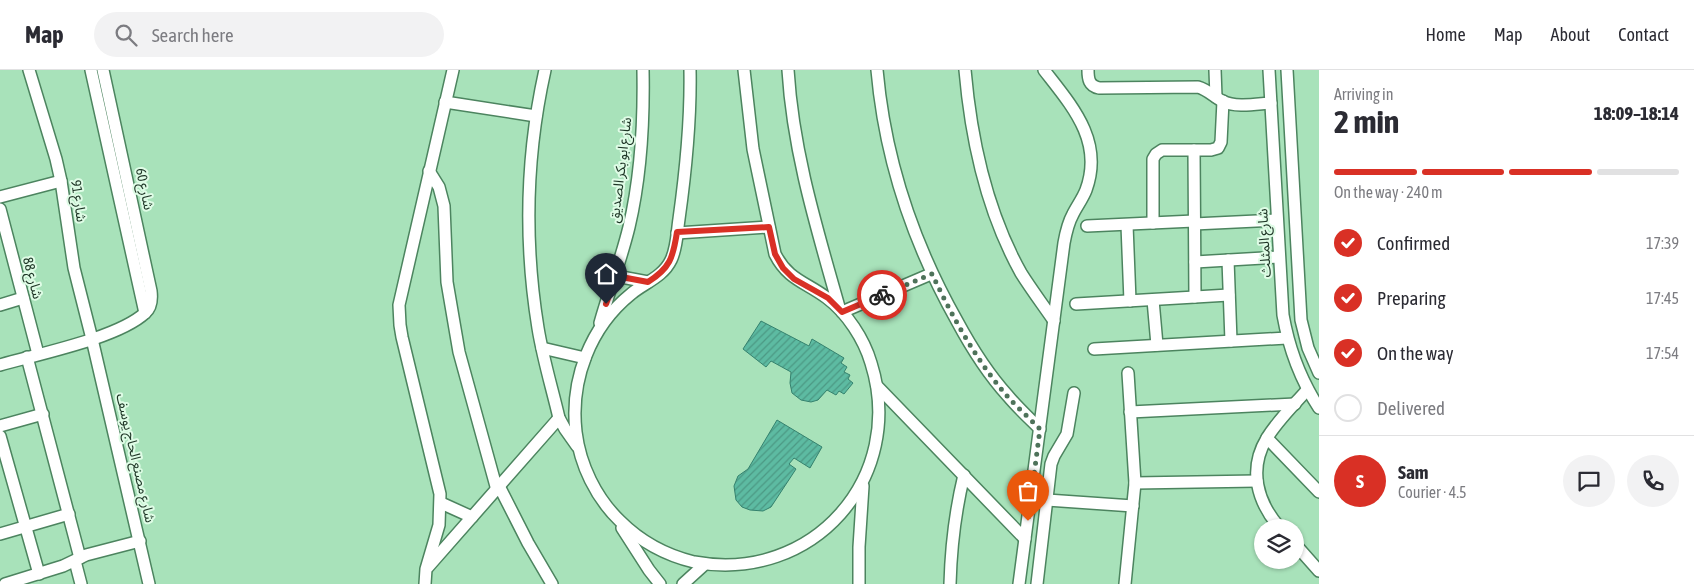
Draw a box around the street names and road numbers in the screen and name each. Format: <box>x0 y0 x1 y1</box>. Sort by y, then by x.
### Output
street label: شارع ابو بكر الصديق <box>606 116 637 224</box>
street label: شارع 60 <box>130 167 157 212</box>
street label: شارع 91 <box>65 179 90 224</box>
street label: شارع المثلث <box>1254 208 1277 278</box>
street label: شارع 88 <box>17 255 46 301</box>
street label: شارع مصنع الحاج يوسف <box>110 392 159 525</box>

